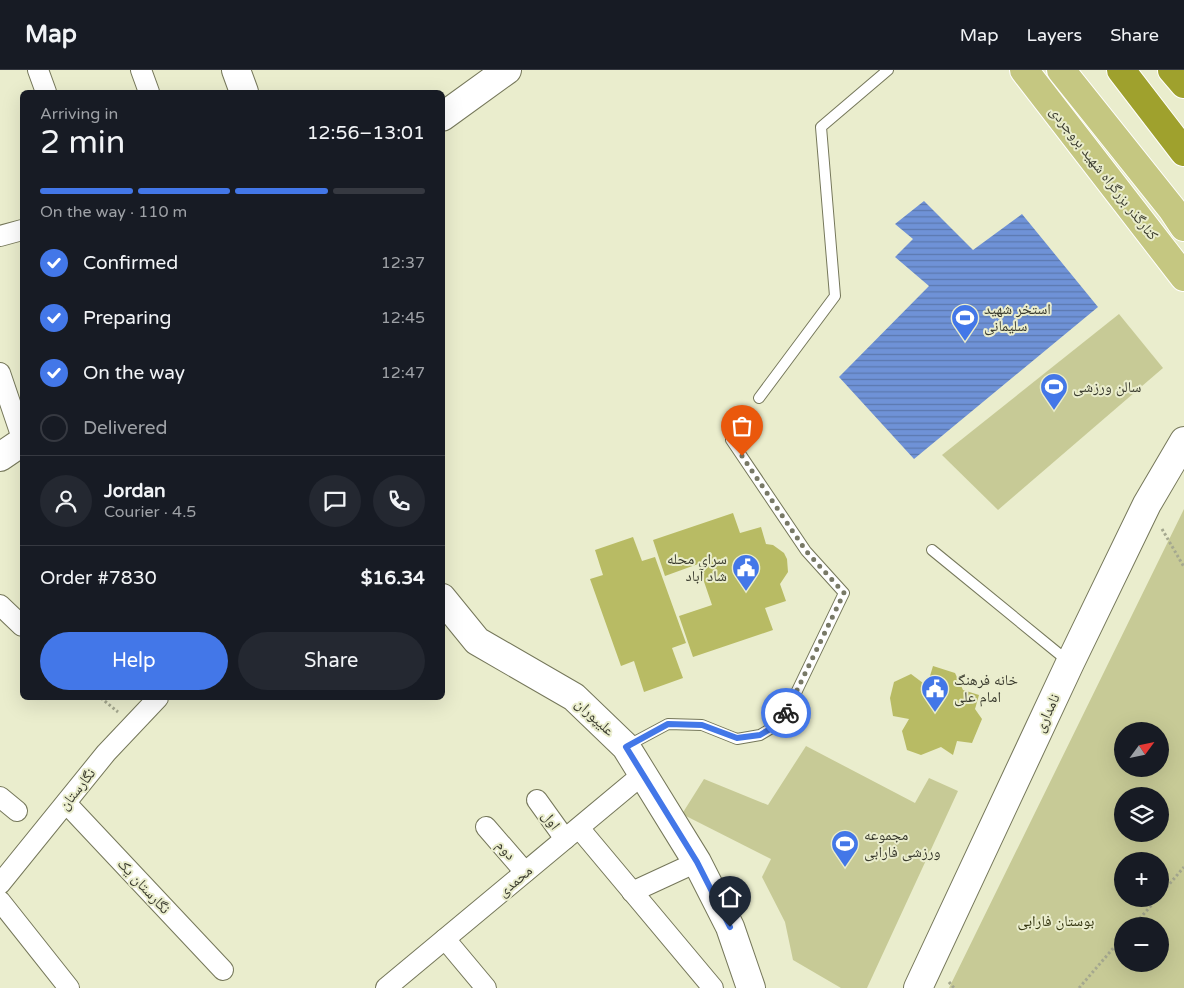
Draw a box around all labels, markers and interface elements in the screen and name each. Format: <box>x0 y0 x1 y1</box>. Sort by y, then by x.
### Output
text: Map <box>25 20 77 49</box>
text: Map <box>960 24 999 46</box>
text: Layers <box>1027 24 1082 46</box>
text: Share <box>1110 24 1159 46</box>
street label: کنارگذر بزرگراه شهید بروجردی <box>1045 102 1162 244</box>
text: Arriving in <box>40 104 118 124</box>
text: 12:56–13:01 <box>307 122 425 144</box>
text: 2 min <box>40 124 125 162</box>
text: On the way · 110 m <box>40 202 187 222</box>
icon: check <box>40 249 68 277</box>
text: Confirmed <box>83 252 178 274</box>
text: 12:37 <box>381 253 425 273</box>
place label: استخر شهید سلیمانی <box>984 300 1051 336</box>
sports icon: استخر شهید سلیمانی <box>950 303 980 342</box>
icon: check <box>40 304 68 332</box>
text: Preparing <box>83 307 172 329</box>
text: 12:45 <box>381 308 425 328</box>
icon: check <box>40 359 68 387</box>
text: On the way <box>83 362 185 384</box>
text: 12:47 <box>381 363 425 383</box>
sports icon: سالن ورزشی <box>1039 372 1069 411</box>
place label: سالن ورزشی <box>1073 378 1141 397</box>
pin <box>721 405 763 456</box>
icon: bag <box>728 412 756 440</box>
text: Delivered <box>83 417 168 439</box>
button: person <box>40 475 92 527</box>
button: chat <box>309 475 361 527</box>
button: phone <box>373 475 425 527</box>
text: Jordan <box>104 480 166 502</box>
text: Courier · 4.5 <box>104 502 196 522</box>
place label: سرای محله شاد آباد <box>667 550 727 585</box>
public building icon: سرای محله شاد آباد <box>731 553 761 592</box>
text: Order #7830 <box>40 567 157 589</box>
text: $16.34 <box>361 567 425 589</box>
button: Help <box>40 632 228 690</box>
button: Share <box>238 632 425 690</box>
place label: خانه فرهنگ امام علی <box>954 671 1019 707</box>
public building icon: خانه فرهنگ امام علی <box>920 674 950 713</box>
courier <box>761 688 811 738</box>
street label: نامداری <box>1030 691 1065 736</box>
street label: علیپوران <box>571 694 619 741</box>
icon: bike <box>772 699 800 727</box>
north arrow <box>1114 722 1169 778</box>
map controls <box>1114 722 1169 972</box>
street label: نگارستان <box>55 765 100 814</box>
button: layers <box>1114 787 1169 842</box>
street label: اول <box>537 807 564 834</box>
place label: مجموعه ورزشی فارابی <box>864 826 941 862</box>
sports icon: مجموعه ورزشی فارابی <box>830 829 860 868</box>
street label: دوم <box>492 836 520 864</box>
button: + <box>1114 852 1169 907</box>
street label: نگارستان یک <box>113 855 174 918</box>
street label: محمدی <box>494 861 537 901</box>
pin <box>709 876 751 927</box>
icon: home <box>716 883 744 911</box>
park label: بوستان فارابی <box>1018 912 1094 931</box>
button: − <box>1114 917 1169 972</box>

